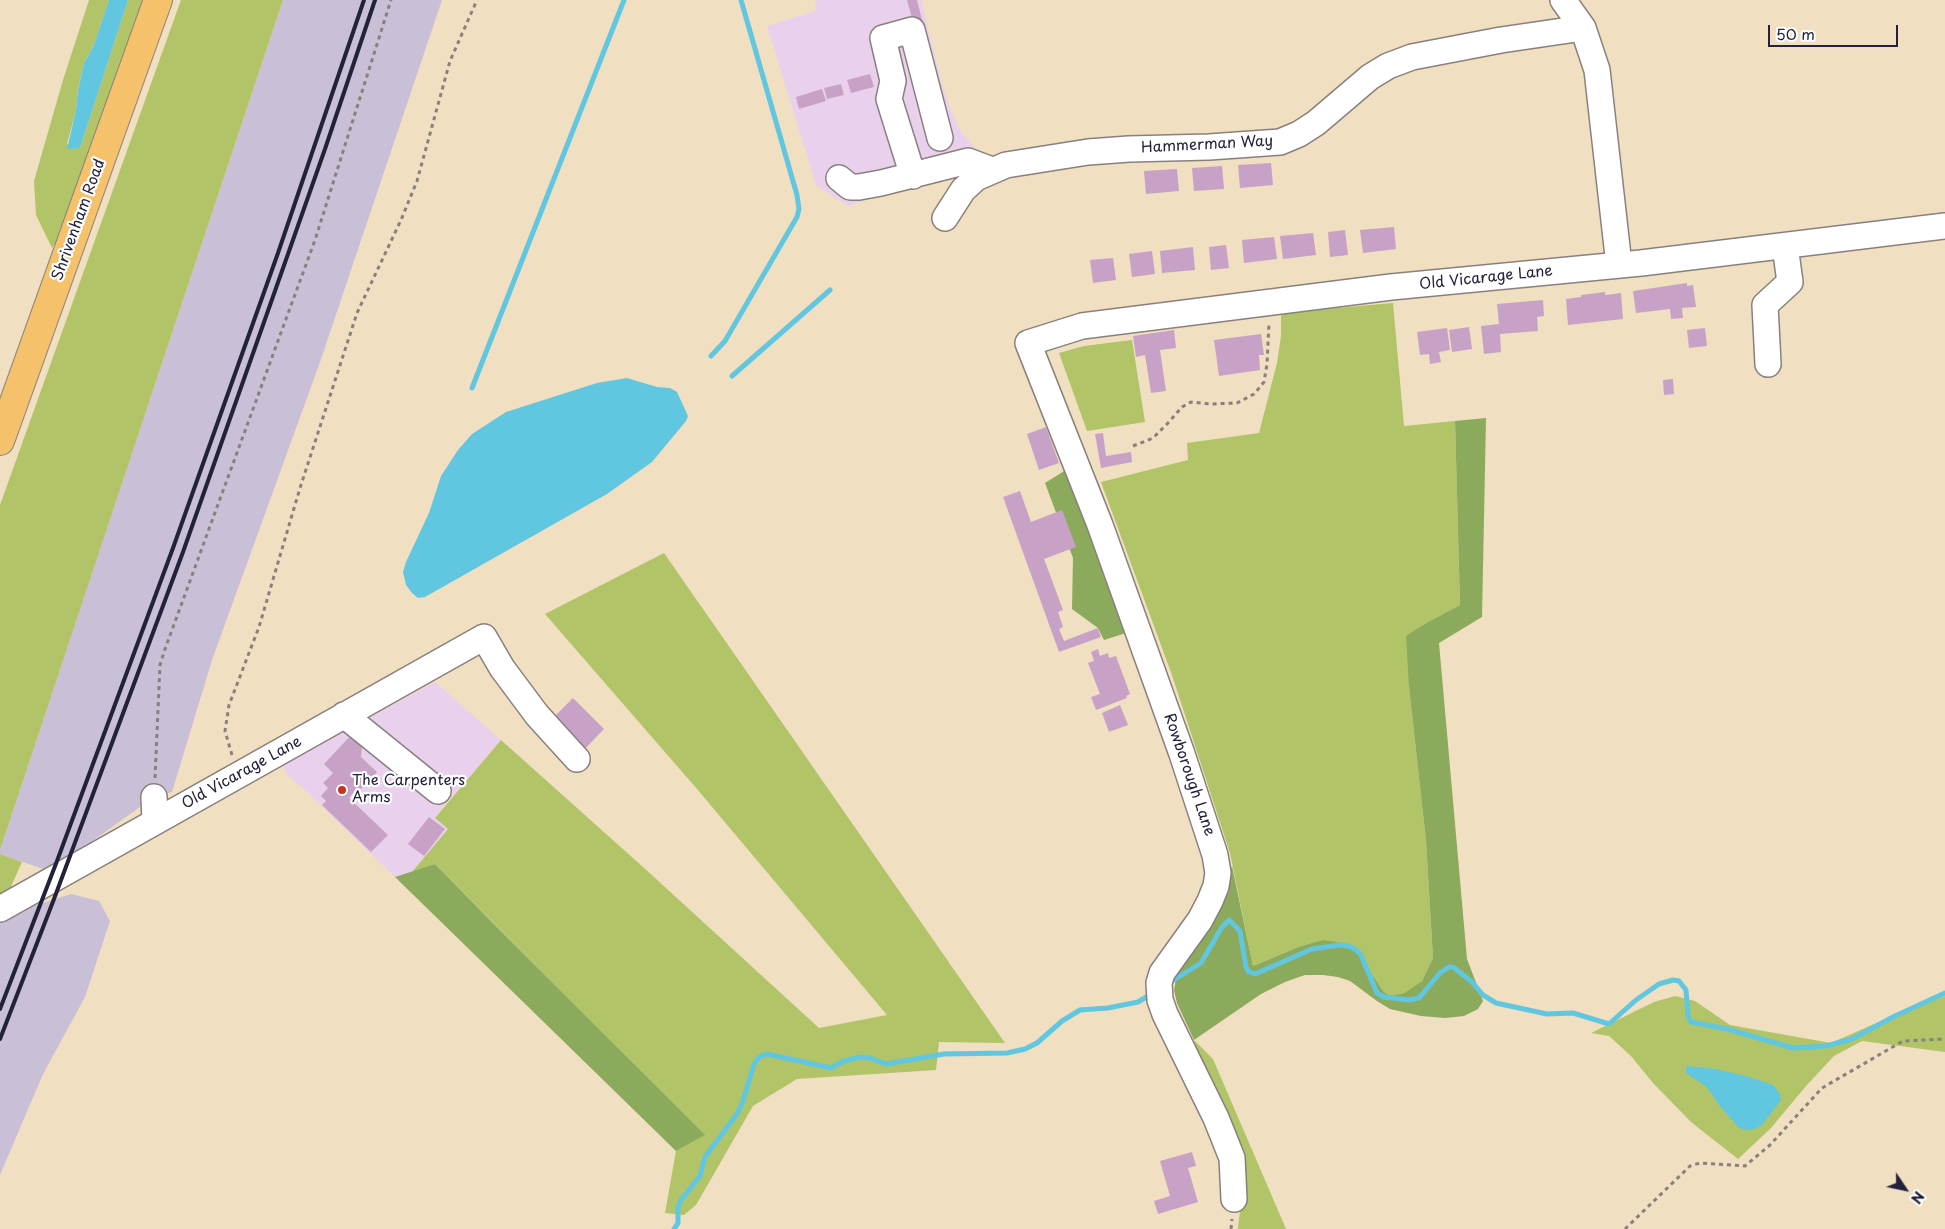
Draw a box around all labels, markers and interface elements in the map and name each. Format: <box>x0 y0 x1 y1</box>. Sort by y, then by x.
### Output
scale bar <box>1770 15 1900 47</box>
text: 50 m <box>1776 22 1815 45</box>
street label: Hammerman Way <box>1141 133 1273 157</box>
street label: Shrivenham Road <box>49 157 109 283</box>
street label: Old Vicarage Lane <box>1418 262 1554 294</box>
street label: Rowborough Lane <box>1160 711 1218 839</box>
street label: Old Vicarage Lane <box>179 733 305 813</box>
place label: The Carpenters Arms <box>352 772 465 807</box>
marker: The Carpenters Arms <box>336 784 348 796</box>
north arrow <box>1880 1164 1930 1214</box>
text: N <box>1906 1187 1930 1208</box>

